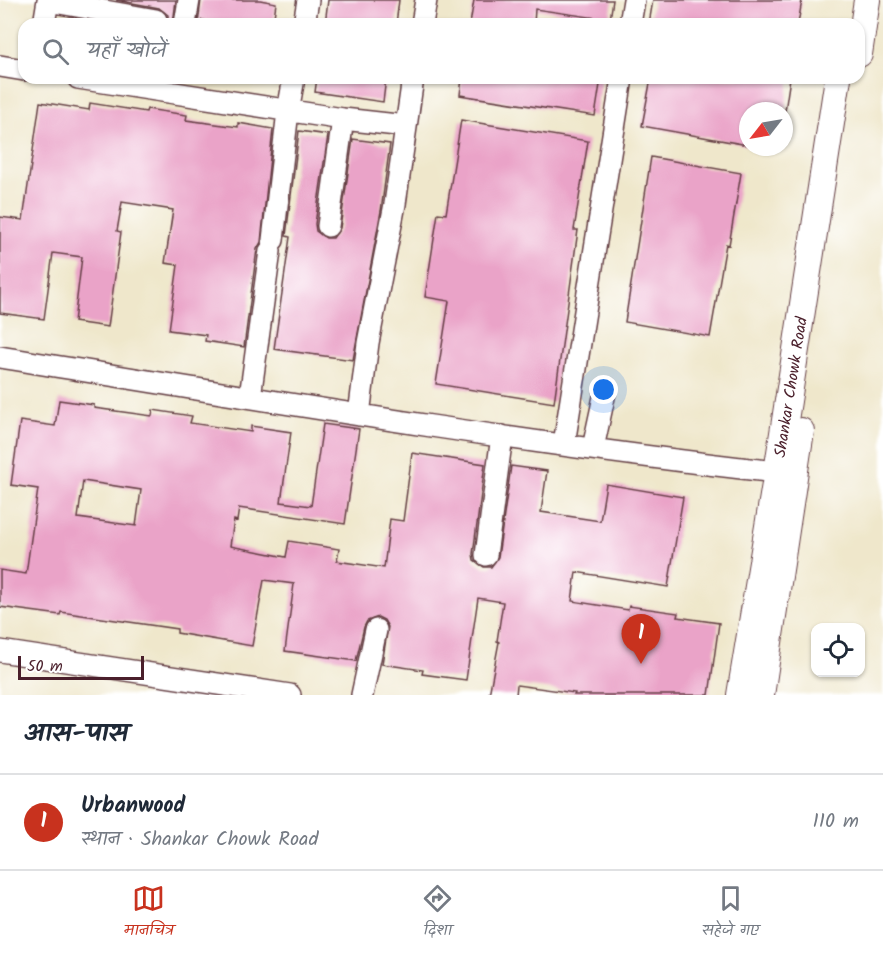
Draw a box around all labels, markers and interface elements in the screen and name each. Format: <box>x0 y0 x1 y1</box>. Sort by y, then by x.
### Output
search box <box>18 18 865 84</box>
text: यहाँ खोजें <box>87 34 166 69</box>
icon: search <box>39 35 72 68</box>
north arrow <box>739 102 793 156</box>
street label: Shankar Chowk Road <box>768 314 815 459</box>
your location <box>589 375 618 404</box>
pin: 1 <box>622 614 660 664</box>
map controls <box>811 623 865 677</box>
button: locate <box>811 623 865 677</box>
scale bar <box>18 653 144 680</box>
text: 50 m <box>27 654 63 679</box>
text: आस-पास <box>24 713 128 755</box>
text: Urbanwood <box>81 789 185 824</box>
text: 1 <box>40 806 47 838</box>
text: 110 m <box>813 806 859 838</box>
text: स्थान · Shankar Chowk Road <box>81 824 318 856</box>
tab: मानचित्र <box>124 882 174 943</box>
tab: दिशा <box>421 882 454 943</box>
tab: सहेजे गए <box>702 882 759 943</box>

